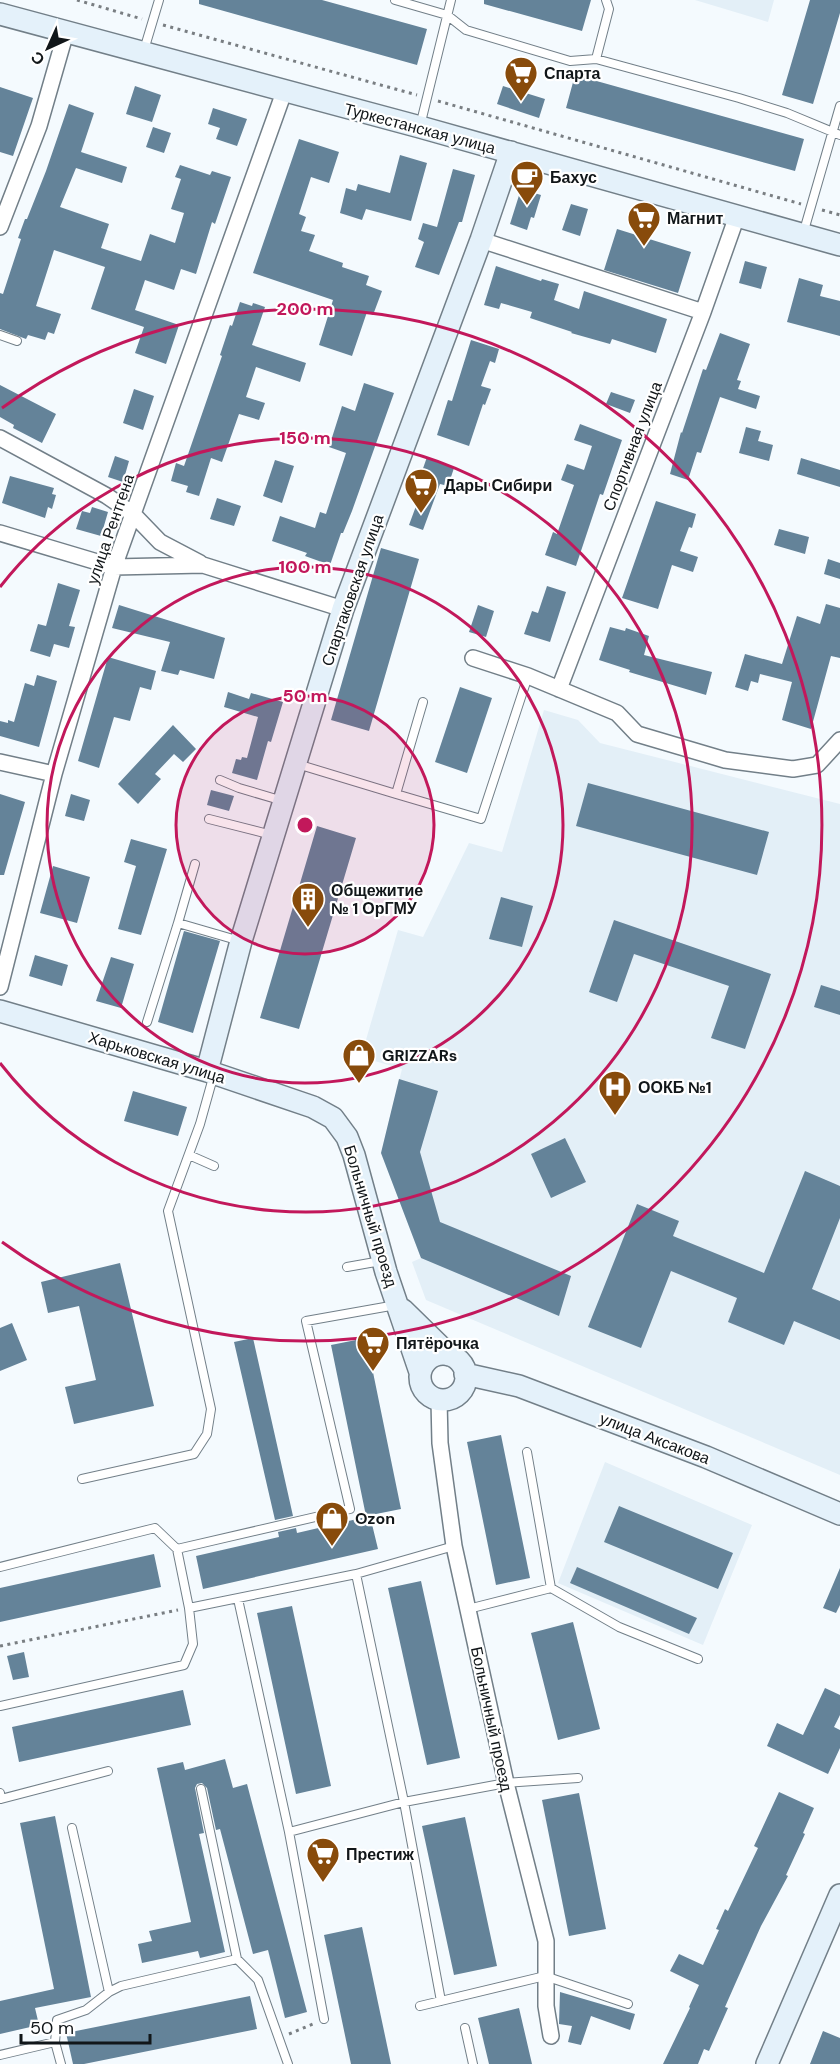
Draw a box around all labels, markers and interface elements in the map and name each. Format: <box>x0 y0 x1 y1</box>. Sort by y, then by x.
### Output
north arrow <box>18 18 78 78</box>
text: С <box>26 46 49 70</box>
supermarket icon: Спарта <box>503 55 539 102</box>
place label: Спарта <box>544 63 601 84</box>
street label: Туркестанская улица <box>342 98 498 159</box>
cafe icon: Бахус <box>509 159 545 206</box>
place label: Бахус <box>550 167 597 188</box>
supermarket icon: Магнит <box>626 200 662 247</box>
place label: Магнит <box>667 208 724 229</box>
text: 200 m <box>277 297 333 321</box>
street label: Спортивная улица <box>598 378 667 514</box>
text: 150 m <box>279 426 331 450</box>
supermarket icon: Дары Сибири <box>403 467 439 514</box>
street label: улица Рентгена <box>82 471 139 587</box>
place label: Дары Сибири <box>444 475 552 496</box>
street label: Спартаковская улица <box>317 511 388 669</box>
text: 100 m <box>278 555 332 579</box>
text: 50 m <box>282 684 328 708</box>
centre of rings <box>295 815 315 835</box>
place label: Общежитие № 1 ОрГМУ <box>331 880 423 919</box>
building icon: Общежитие № 1 ОрГМУ <box>290 881 326 928</box>
street label: Харьковская улица <box>86 1027 228 1088</box>
shop icon: GRIZZARs <box>341 1037 377 1084</box>
place label: GRIZZARs <box>382 1045 457 1066</box>
hospital icon: ООКБ №1 <box>597 1069 633 1116</box>
place label: ООКБ №1 <box>638 1077 712 1098</box>
street label: Больничный проезд <box>339 1142 402 1290</box>
supermarket icon: Пятёрочка <box>355 1325 391 1372</box>
place label: Пятёрочка <box>396 1333 479 1354</box>
street label: улица Аксакова <box>597 1408 713 1469</box>
shop icon: Ozon <box>314 1500 350 1547</box>
place label: Ozon <box>355 1508 395 1529</box>
street label: Больничный проезд <box>466 1645 517 1794</box>
supermarket icon: Престиж <box>305 1836 341 1883</box>
place label: Престиж <box>346 1844 415 1865</box>
scale bar <box>21 2007 150 2045</box>
text: 50 m <box>30 2016 74 2040</box>

